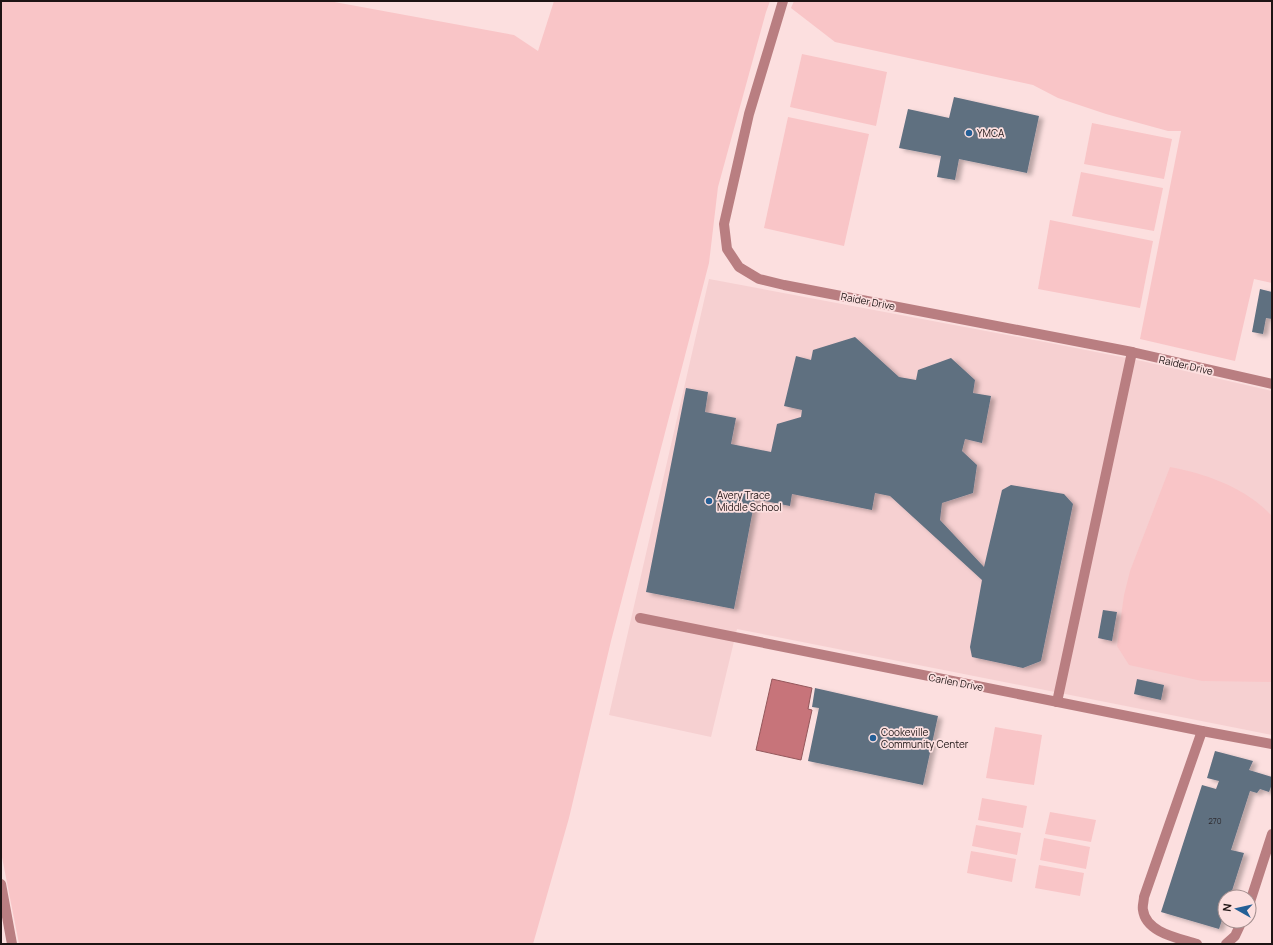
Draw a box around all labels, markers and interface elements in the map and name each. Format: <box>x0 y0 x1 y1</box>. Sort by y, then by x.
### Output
place label: YMCA <box>977 126 1005 140</box>
marker: YMCA <box>964 128 974 138</box>
street label: Raider Drive <box>840 289 896 313</box>
street label: Raider Drive <box>1158 352 1214 378</box>
place label: Avery Trace Middle School <box>717 488 782 514</box>
marker: Avery Trace Middle School <box>704 496 714 506</box>
street label: Carlen Drive <box>927 670 985 694</box>
place label: Cookeville Community Center <box>881 725 969 751</box>
marker: Cookeville Community Center <box>868 733 878 743</box>
house number: 270 <box>1208 815 1222 826</box>
north arrow <box>1217 889 1257 929</box>
text: N <box>1219 902 1235 912</box>

